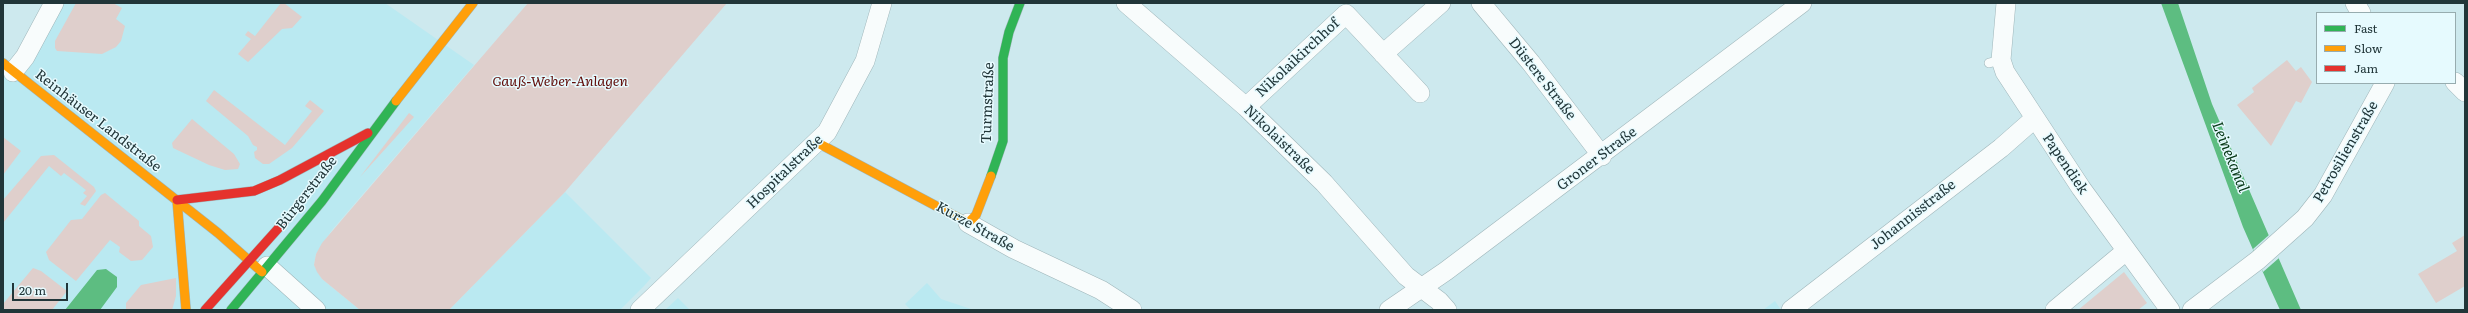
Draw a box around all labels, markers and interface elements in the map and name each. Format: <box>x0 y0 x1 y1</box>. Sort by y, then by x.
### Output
legend <box>2316 12 2456 84</box>
street label: Nikolaikirchhof <box>1253 15 1343 101</box>
text: Fast <box>2354 19 2377 37</box>
street label: Düstere Straße <box>1505 35 1579 123</box>
text: Slow <box>2354 39 2382 57</box>
text: Jam <box>2354 59 2378 77</box>
street label: Turmstraße <box>978 62 998 144</box>
street label: Reinhäuser Landstraße <box>31 66 165 176</box>
park label: Gauß-Weber-Anlagen <box>492 74 628 90</box>
street label: Petrosilienstraße <box>2310 98 2382 206</box>
street label: Nikolaistraße <box>1240 102 1318 178</box>
water label: Leinekanal <box>2208 119 2252 195</box>
street label: Groner Straße <box>1554 124 1640 194</box>
street label: Papendiek <box>2039 130 2091 198</box>
street label: Hospitalstraße <box>744 132 826 212</box>
street label: Bürgerstraße <box>273 153 341 233</box>
street label: Johannisstraße <box>1867 176 1959 254</box>
street label: Kurze Straße <box>933 199 1017 255</box>
scale bar <box>14 275 70 301</box>
text: 20 m <box>19 281 46 299</box>

